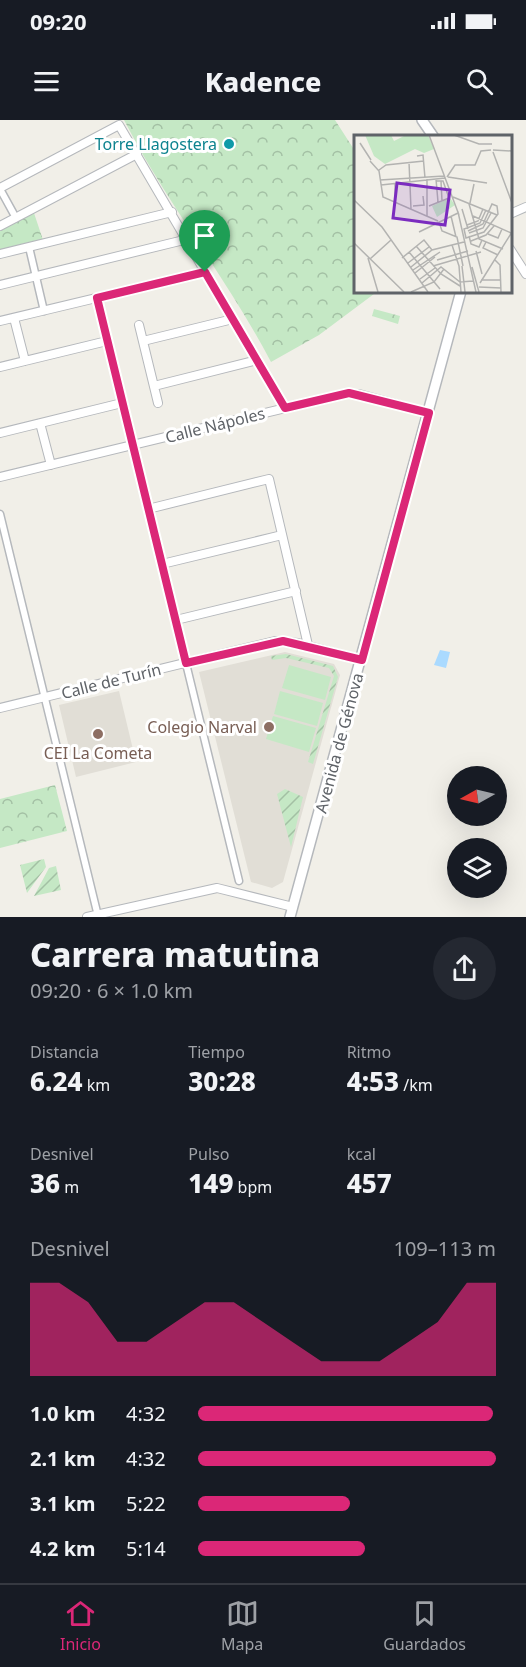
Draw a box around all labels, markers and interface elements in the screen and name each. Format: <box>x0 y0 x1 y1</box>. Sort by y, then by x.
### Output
text: 09:20 <box>30 6 87 36</box>
text: Kadence <box>205 63 321 100</box>
icon: menu <box>30 65 63 98</box>
icon: search <box>463 65 496 98</box>
place label: Torre Llagostera <box>95 133 217 155</box>
inset map <box>354 135 511 292</box>
marker: Torre Llagostera <box>222 137 236 151</box>
pin <box>179 210 230 272</box>
icon: arrive <box>188 219 221 252</box>
street label: Calle Nápoles <box>163 402 267 448</box>
street label: Calle de Turín <box>59 658 163 704</box>
street label: Avenida de Génova <box>310 670 368 816</box>
place label: Colegio Narval <box>147 716 257 738</box>
marker: Colegio Narval <box>262 720 276 734</box>
marker: CEI La Cometa <box>91 727 105 741</box>
place label: CEI La Cometa <box>44 742 152 764</box>
north arrow <box>447 766 507 826</box>
map controls <box>447 766 507 898</box>
button: layers <box>447 838 507 898</box>
text: Carrera matutina <box>30 932 320 977</box>
button: share <box>433 937 496 1000</box>
text: 09:20 · 6 × 1.0 km <box>30 977 193 1004</box>
text: Distancia <box>30 1041 99 1063</box>
text: Tiempo <box>188 1041 245 1063</box>
text: Ritmo <box>347 1041 391 1063</box>
text: 6.24 <box>30 1063 83 1099</box>
text: 30:28 <box>188 1063 256 1099</box>
text: 4:53 <box>347 1063 399 1099</box>
text: km <box>83 1074 110 1096</box>
text: /km <box>399 1074 433 1096</box>
text: Desnivel <box>30 1143 94 1165</box>
text: Pulso <box>188 1143 229 1165</box>
text: kcal <box>347 1143 376 1165</box>
text: 36 <box>30 1165 60 1201</box>
text: 149 <box>188 1165 233 1201</box>
text: 457 <box>347 1165 392 1201</box>
text: m <box>60 1176 79 1198</box>
text: bpm <box>233 1176 272 1198</box>
text: Desnivel <box>30 1235 110 1262</box>
text: 109–113 m <box>393 1235 496 1262</box>
text: 1.0 km <box>30 1400 96 1427</box>
text: 4:32 <box>126 1400 166 1427</box>
text: 2.1 km <box>30 1445 96 1472</box>
text: 4:32 <box>126 1445 166 1472</box>
text: 3.1 km <box>30 1490 96 1517</box>
text: 5:22 <box>126 1490 166 1517</box>
text: 4.2 km <box>30 1535 96 1562</box>
text: 5:14 <box>126 1535 166 1562</box>
tab: Inicio <box>60 1597 101 1655</box>
tab: Mapa <box>221 1597 263 1655</box>
tab: Guardados <box>383 1597 466 1655</box>

